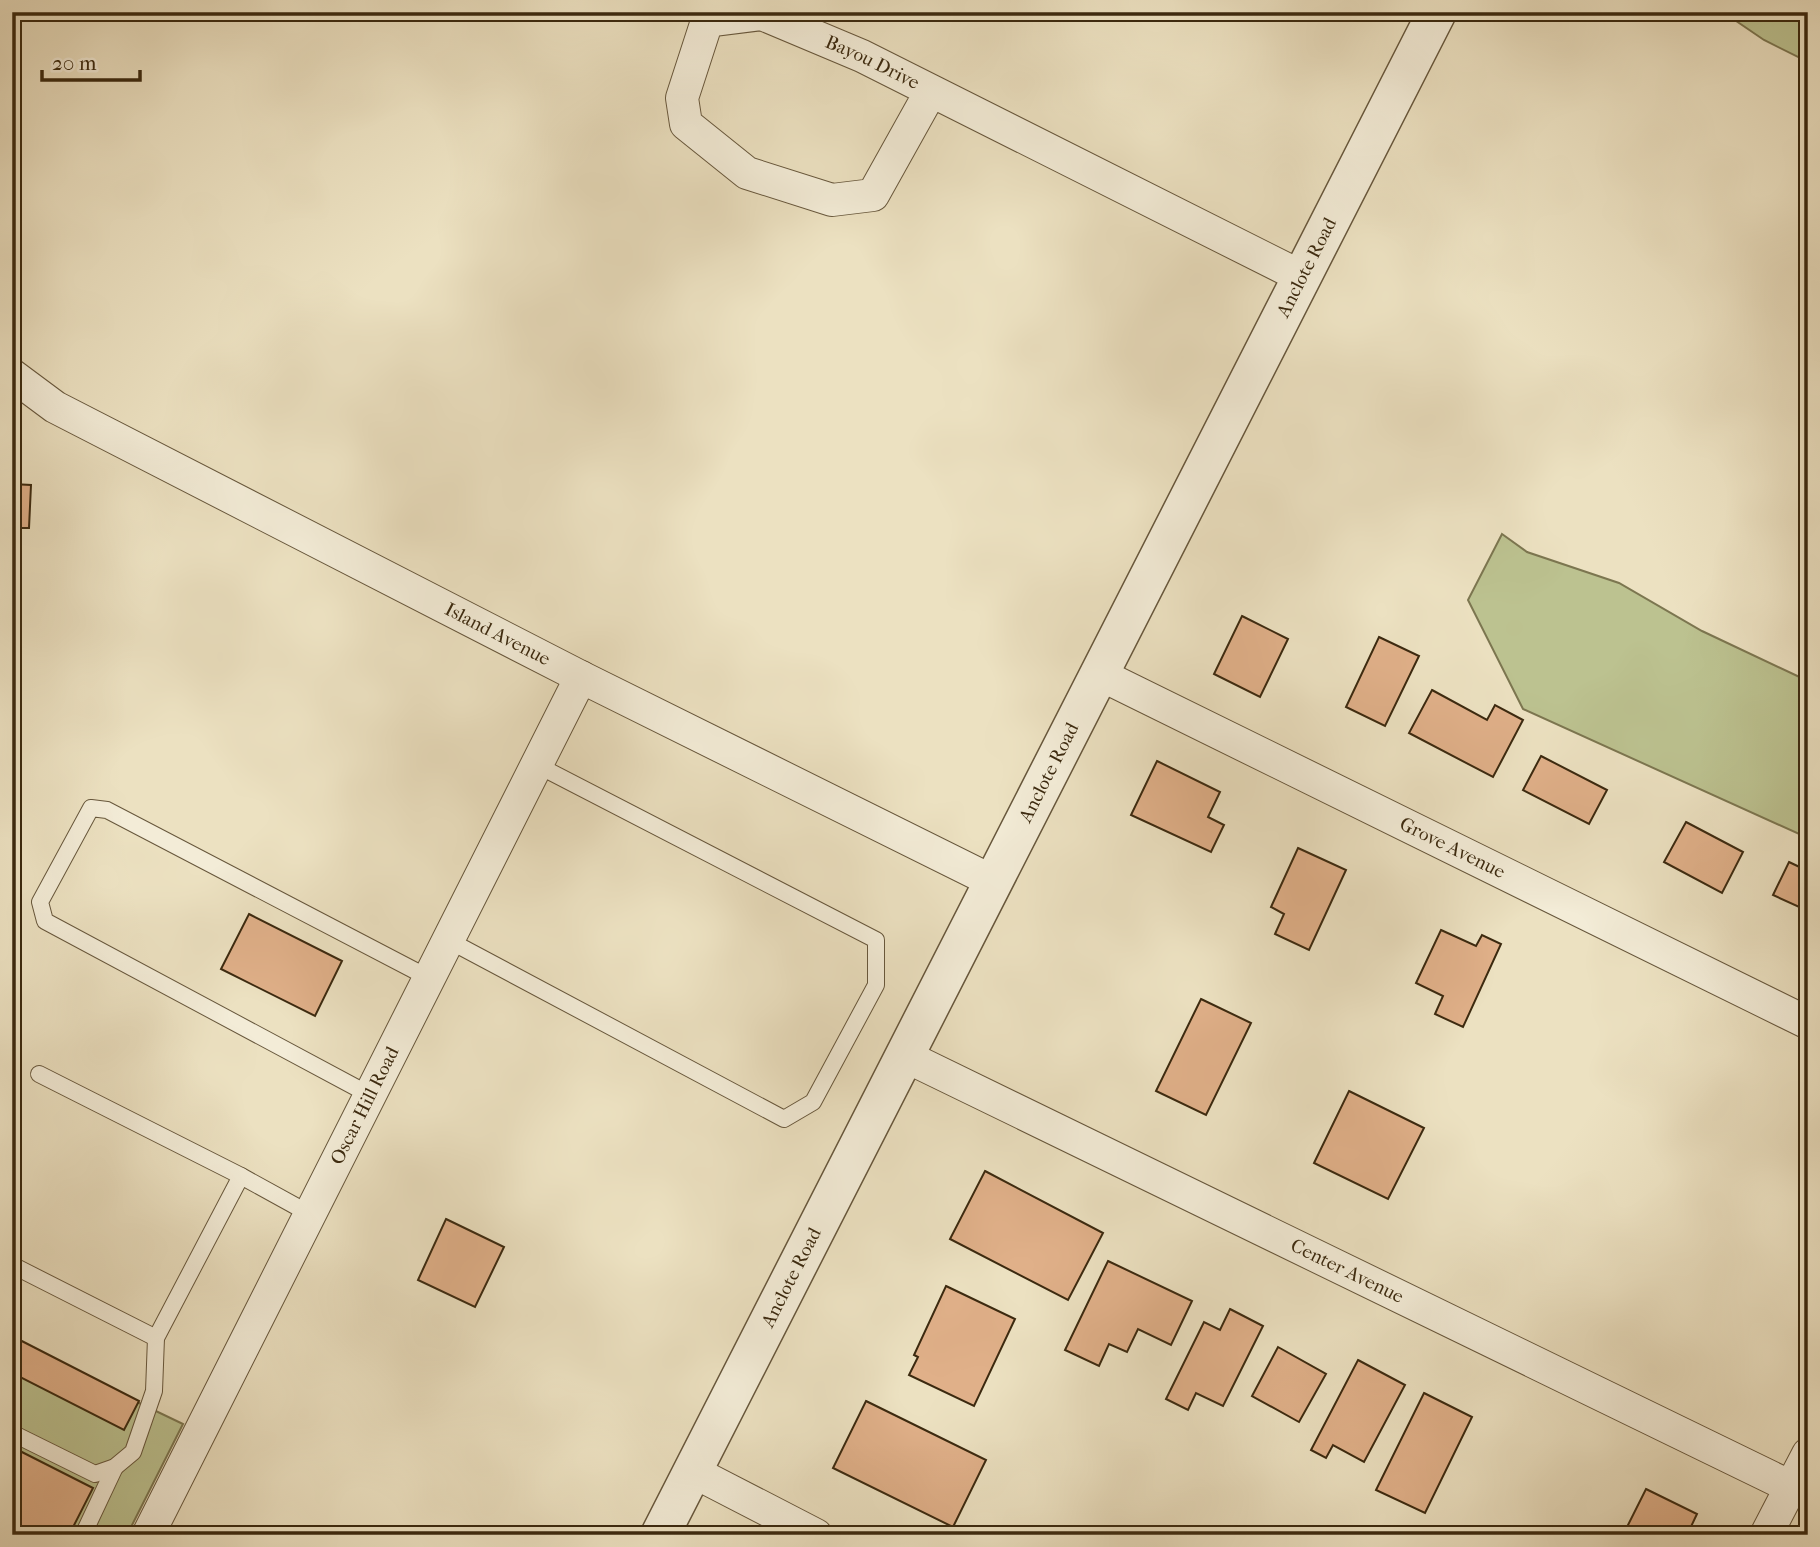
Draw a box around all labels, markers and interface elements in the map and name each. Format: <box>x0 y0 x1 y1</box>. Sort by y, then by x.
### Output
street label: Bayou Drive <box>822 31 923 94</box>
scale bar <box>42 38 140 82</box>
text: 20 m <box>52 51 97 75</box>
street label: Anclote Road <box>1272 213 1342 322</box>
street label: Island Avenue <box>441 598 554 670</box>
street label: Anclote Road <box>1014 718 1084 827</box>
street label: Grove Avenue <box>1396 813 1509 883</box>
street label: Oscar Hill Road <box>326 1042 404 1168</box>
street label: Anclote Road <box>756 1224 826 1332</box>
street label: Center Avenue <box>1287 1234 1407 1308</box>

